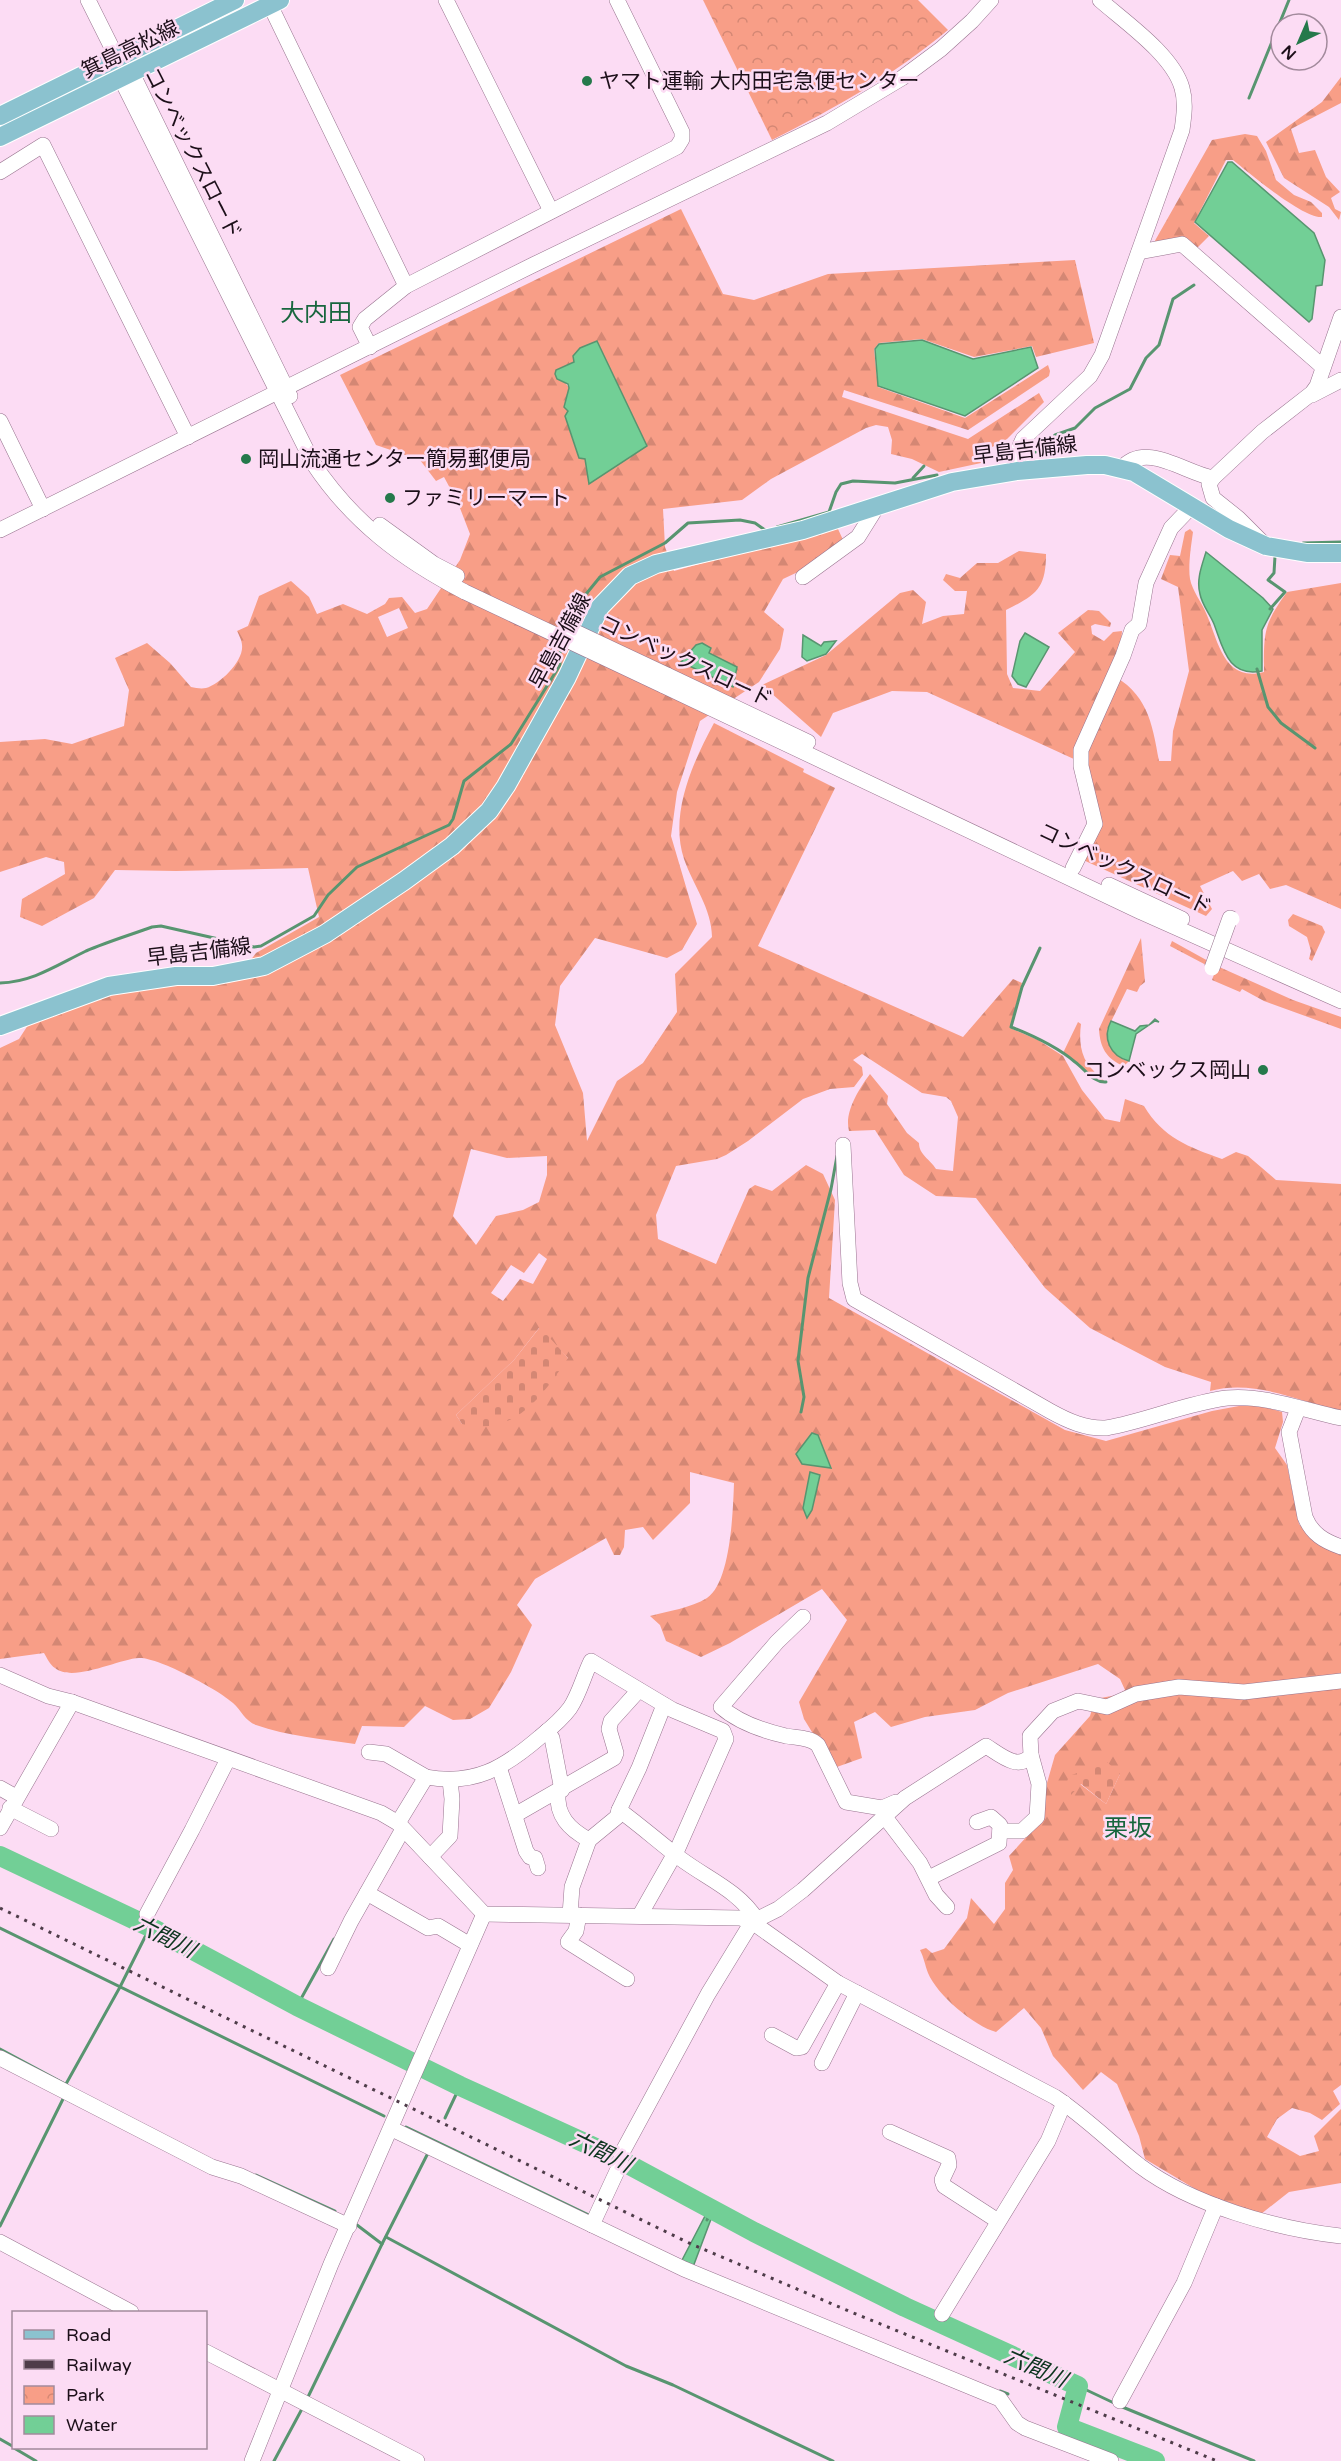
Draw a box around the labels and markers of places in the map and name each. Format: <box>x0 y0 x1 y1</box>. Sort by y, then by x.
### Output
place label: ヤマト運輸 大内田宅急便センター <box>599 69 919 94</box>
marker: ヤマト運輸 大内田宅急便センター <box>580 74 594 88</box>
place label: 岡山流通センター簡易郵便局 <box>258 447 531 472</box>
marker: 岡山流通センター簡易郵便局 <box>239 452 253 466</box>
place label: ファミリーマート <box>402 486 570 511</box>
marker: ファミリーマート <box>383 491 397 505</box>
place label: コンベックス岡山 <box>1084 1058 1251 1083</box>
marker: コンベックス岡山 <box>1256 1063 1270 1077</box>

